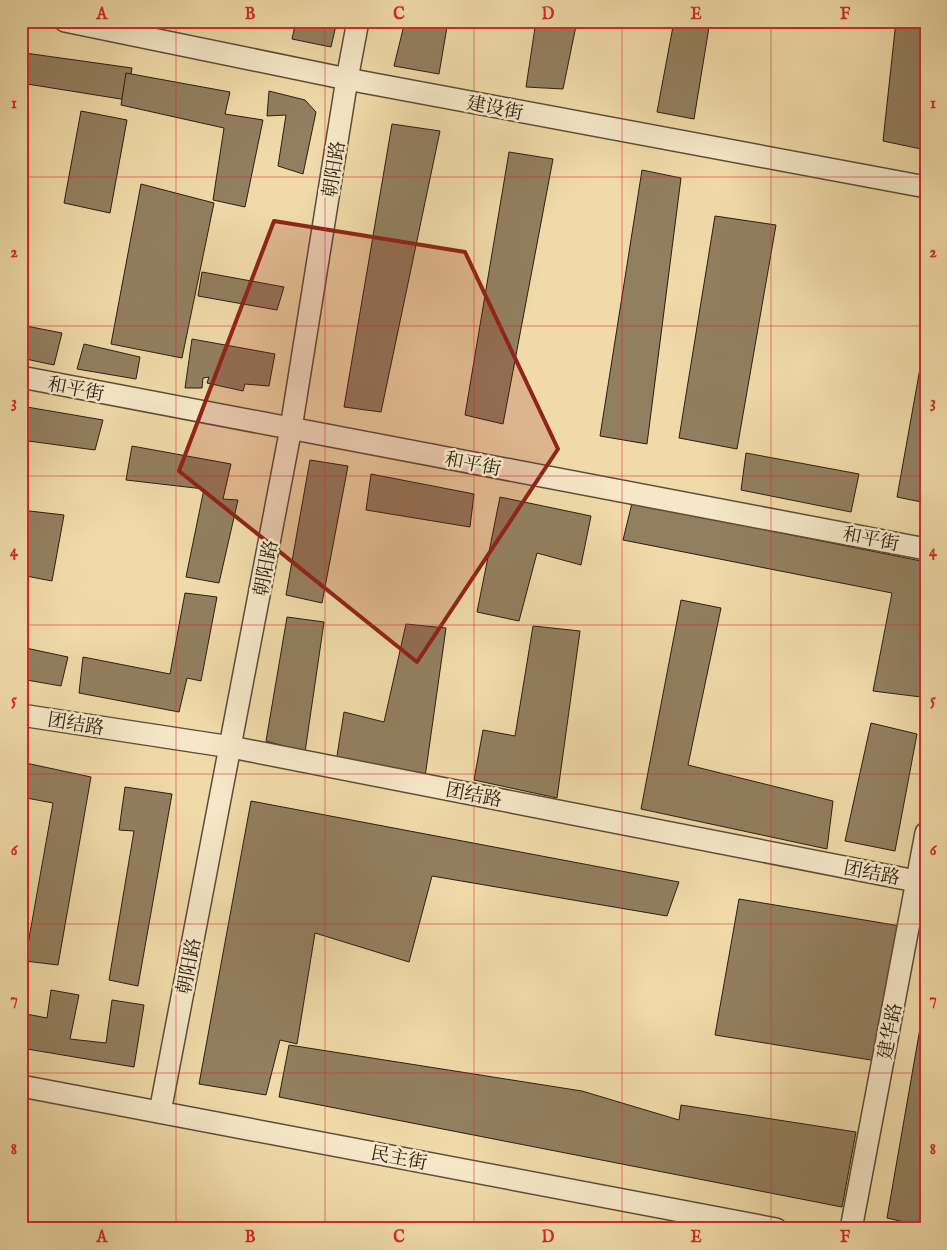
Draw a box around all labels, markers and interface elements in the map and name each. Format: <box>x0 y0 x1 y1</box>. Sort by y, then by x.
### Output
text: A <box>96 5 109 25</box>
text: B <box>245 5 256 25</box>
text: C <box>393 5 405 25</box>
text: D <box>542 5 555 25</box>
text: E <box>690 5 702 25</box>
text: F <box>840 5 851 25</box>
street label: 建设街 <box>464 92 525 126</box>
text: 1 <box>11 94 17 114</box>
text: 1 <box>930 94 936 114</box>
street label: 朝阳路 <box>319 139 351 199</box>
text: 2 <box>10 243 18 263</box>
text: 2 <box>929 243 937 263</box>
street label: 和平街 <box>45 373 106 407</box>
text: 3 <box>11 393 17 413</box>
text: 3 <box>930 393 936 413</box>
street label: 和平街 <box>442 448 503 482</box>
street label: 和平街 <box>840 523 901 557</box>
street label: 朝阳路 <box>250 538 284 599</box>
text: 4 <box>10 542 19 562</box>
text: 4 <box>929 542 938 562</box>
text: 5 <box>11 691 17 711</box>
text: 5 <box>930 691 936 711</box>
street label: 团结路 <box>46 709 106 741</box>
street label: 团结路 <box>443 779 504 813</box>
text: 6 <box>11 841 19 861</box>
text: 6 <box>930 841 938 861</box>
street label: 团结路 <box>841 857 902 891</box>
street label: 朝阳路 <box>173 936 207 997</box>
text: 7 <box>10 990 18 1010</box>
text: 7 <box>929 990 937 1010</box>
street label: 建华路 <box>874 1001 908 1062</box>
text: 8 <box>11 1140 17 1160</box>
text: 8 <box>930 1140 936 1160</box>
street label: 民主街 <box>368 1142 429 1176</box>
text: A <box>96 1228 109 1248</box>
text: B <box>245 1228 256 1248</box>
text: C <box>393 1228 405 1248</box>
text: D <box>542 1228 555 1248</box>
text: E <box>690 1228 702 1248</box>
text: F <box>840 1228 851 1248</box>

